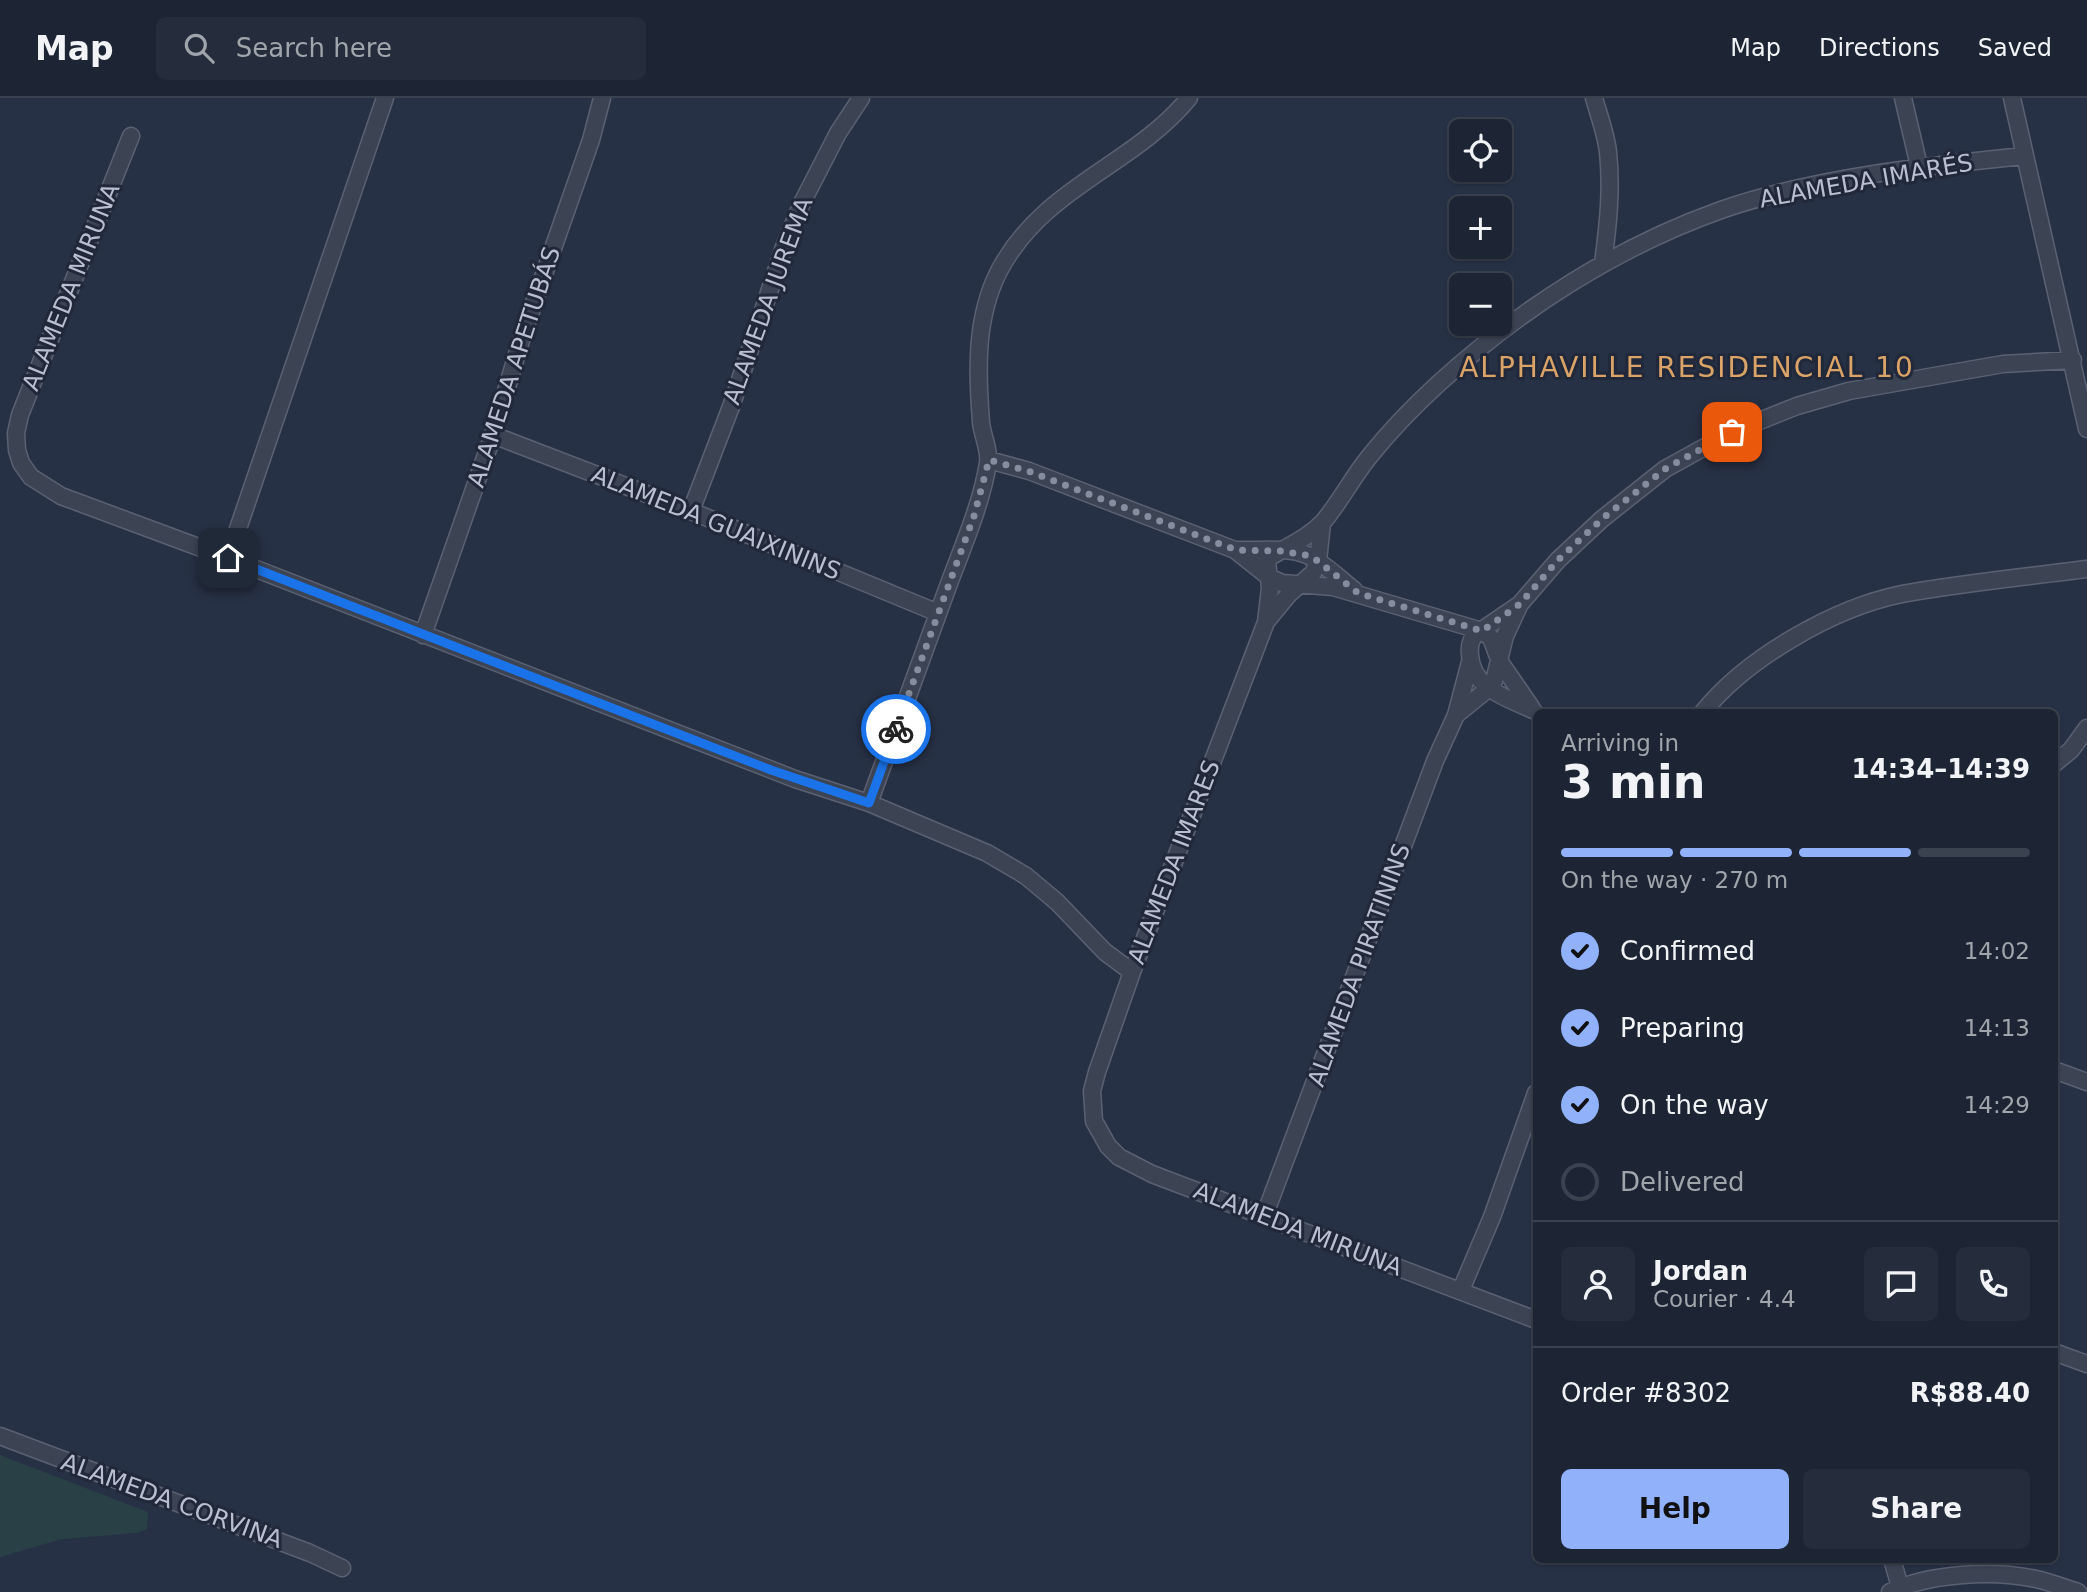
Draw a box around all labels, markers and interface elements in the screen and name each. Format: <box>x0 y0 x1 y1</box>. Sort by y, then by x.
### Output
search box <box>156 17 646 80</box>
text: Map <box>35 29 114 68</box>
icon: search <box>180 29 218 67</box>
text: Search here <box>236 33 392 63</box>
text: Map <box>1730 34 1781 62</box>
text: Directions <box>1819 34 1940 62</box>
text: Saved <box>1978 34 2052 62</box>
map controls <box>1449 119 1512 336</box>
button: locate <box>1449 119 1512 182</box>
street label: ALAMEDA IMARÉS <box>1757 147 1975 214</box>
street label: ALAMEDA MIRUNA <box>17 179 126 395</box>
street label: ALAMEDA JUREMA <box>718 193 819 408</box>
button: + <box>1449 196 1512 259</box>
street label: ALAMEDA APETUBÁS <box>461 243 566 491</box>
button: − <box>1449 273 1512 336</box>
district label: ALPHAVILLE RESIDENCIAL 10 <box>1459 351 1915 384</box>
pin <box>1702 402 1762 462</box>
icon: bag <box>1713 413 1751 451</box>
street label: ALAMEDA GUAIXININS <box>587 460 845 586</box>
pin <box>198 528 258 588</box>
icon: home <box>209 539 247 577</box>
courier <box>861 694 931 764</box>
icon: bike <box>877 710 915 748</box>
text: Arriving in <box>1561 730 1679 756</box>
text: 14:34–14:39 <box>1851 754 2030 784</box>
text: 3 min <box>1561 755 1705 809</box>
street label: ALAMEDA IMARES <box>1122 756 1226 968</box>
street label: ALAMEDA PIRATININS <box>1302 840 1416 1090</box>
text: On the way · 270 m <box>1561 867 1788 893</box>
icon: check <box>1561 932 1599 970</box>
text: Confirmed <box>1620 936 1755 966</box>
text: 14:02 <box>1964 938 2030 964</box>
icon: check <box>1561 1009 1599 1047</box>
text: Preparing <box>1620 1013 1745 1043</box>
text: 14:13 <box>1964 1015 2030 1041</box>
icon: check <box>1561 1086 1599 1124</box>
text: On the way <box>1620 1090 1769 1120</box>
text: 14:29 <box>1964 1092 2030 1118</box>
text: Delivered <box>1620 1167 1744 1197</box>
street label: ALAMEDA MIRUNA <box>1190 1176 1407 1282</box>
button: person <box>1561 1247 1635 1321</box>
button: chat <box>1864 1247 1938 1321</box>
button: phone <box>1956 1247 2030 1321</box>
text: Jordan <box>1653 1256 1748 1286</box>
text: Courier · 4.4 <box>1653 1286 1796 1312</box>
text: Order #8302 <box>1561 1378 1731 1408</box>
text: R$88.40 <box>1910 1378 2030 1408</box>
street label: ALAMEDA CORVINA <box>57 1448 287 1554</box>
button: Help <box>1561 1469 1789 1549</box>
button: Share <box>1803 1469 2030 1549</box>

